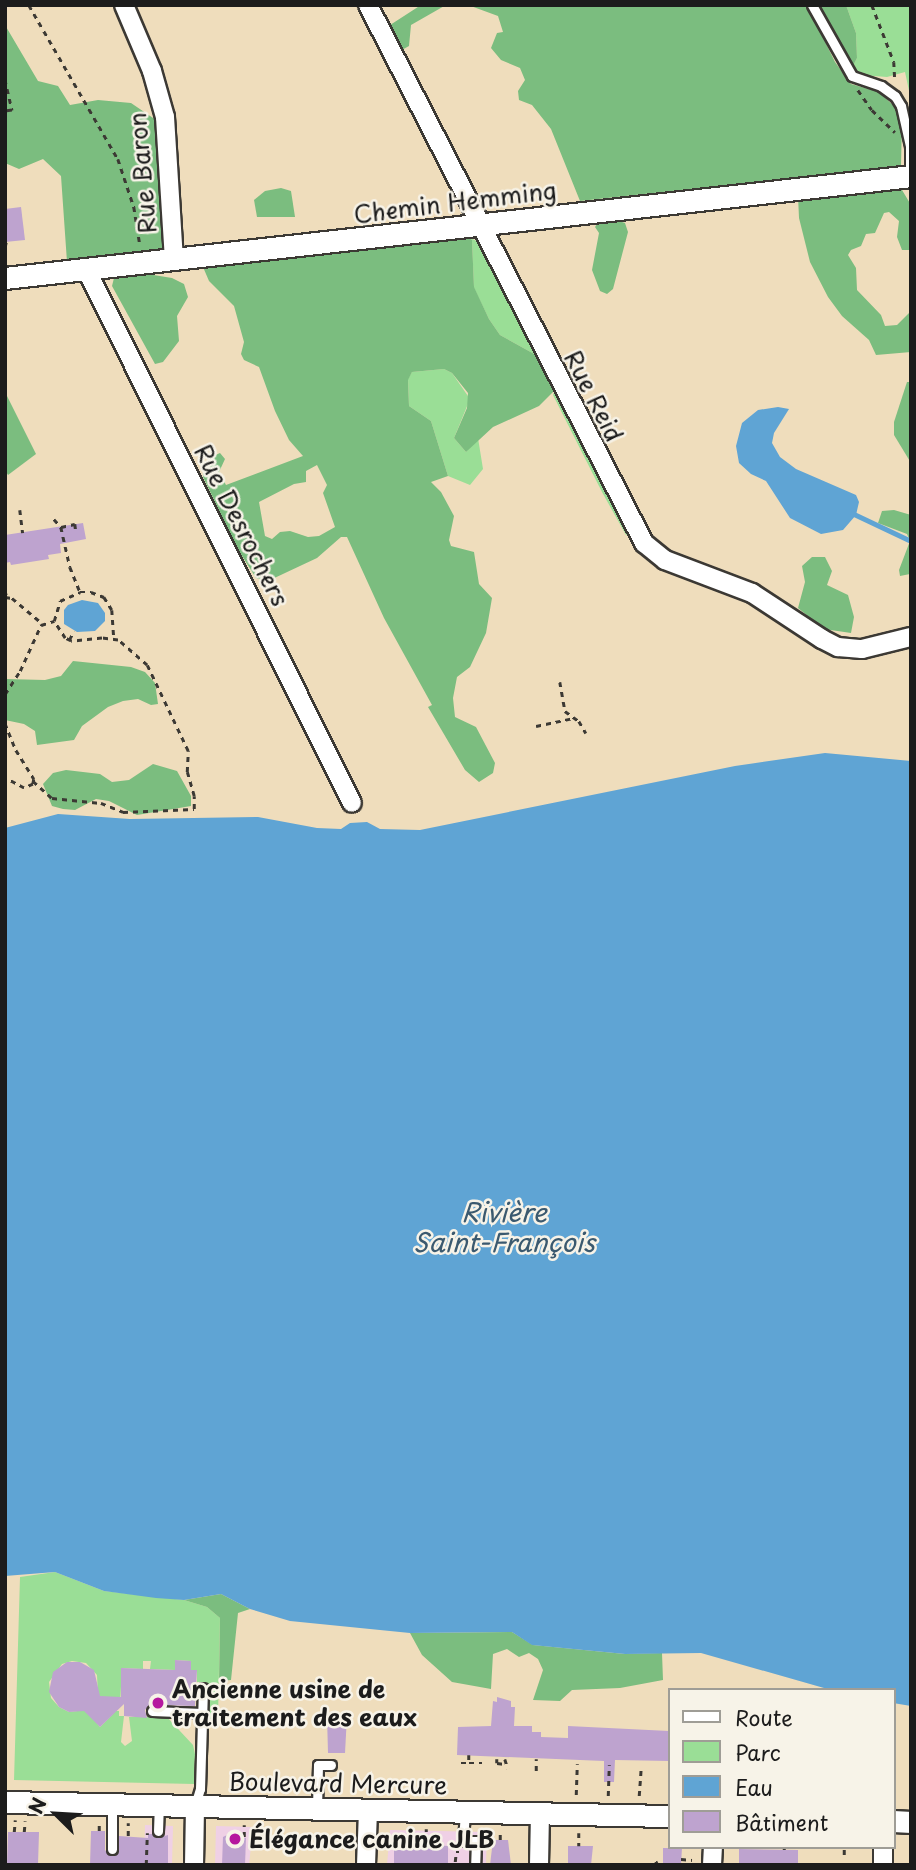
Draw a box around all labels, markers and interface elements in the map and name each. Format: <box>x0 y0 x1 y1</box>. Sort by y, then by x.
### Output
street label: Rue Baron <box>122 110 162 236</box>
street label: Chemin Hemming <box>352 175 558 229</box>
street label: Rue Reid <box>558 344 630 448</box>
street label: Rue Desrochers <box>188 439 296 611</box>
water label: Rivière Saint-François <box>413 1196 595 1258</box>
place label: Ancienne usine de traitement des eaux <box>172 1675 418 1731</box>
legend <box>668 1688 895 1849</box>
marker: Ancienne usine de traitement des eaux <box>150 1695 166 1711</box>
text: Route <box>735 1701 793 1733</box>
text: Parc <box>735 1736 781 1768</box>
street label: Boulevard Mercure <box>228 1767 448 1799</box>
text: Eau <box>735 1771 773 1803</box>
north arrow <box>21 1779 91 1849</box>
text: N <box>21 1793 53 1818</box>
text: Bâtiment <box>735 1806 828 1838</box>
place label: Élégance canine JLB <box>249 1825 496 1853</box>
marker: Élégance canine JLB <box>227 1831 243 1847</box>

